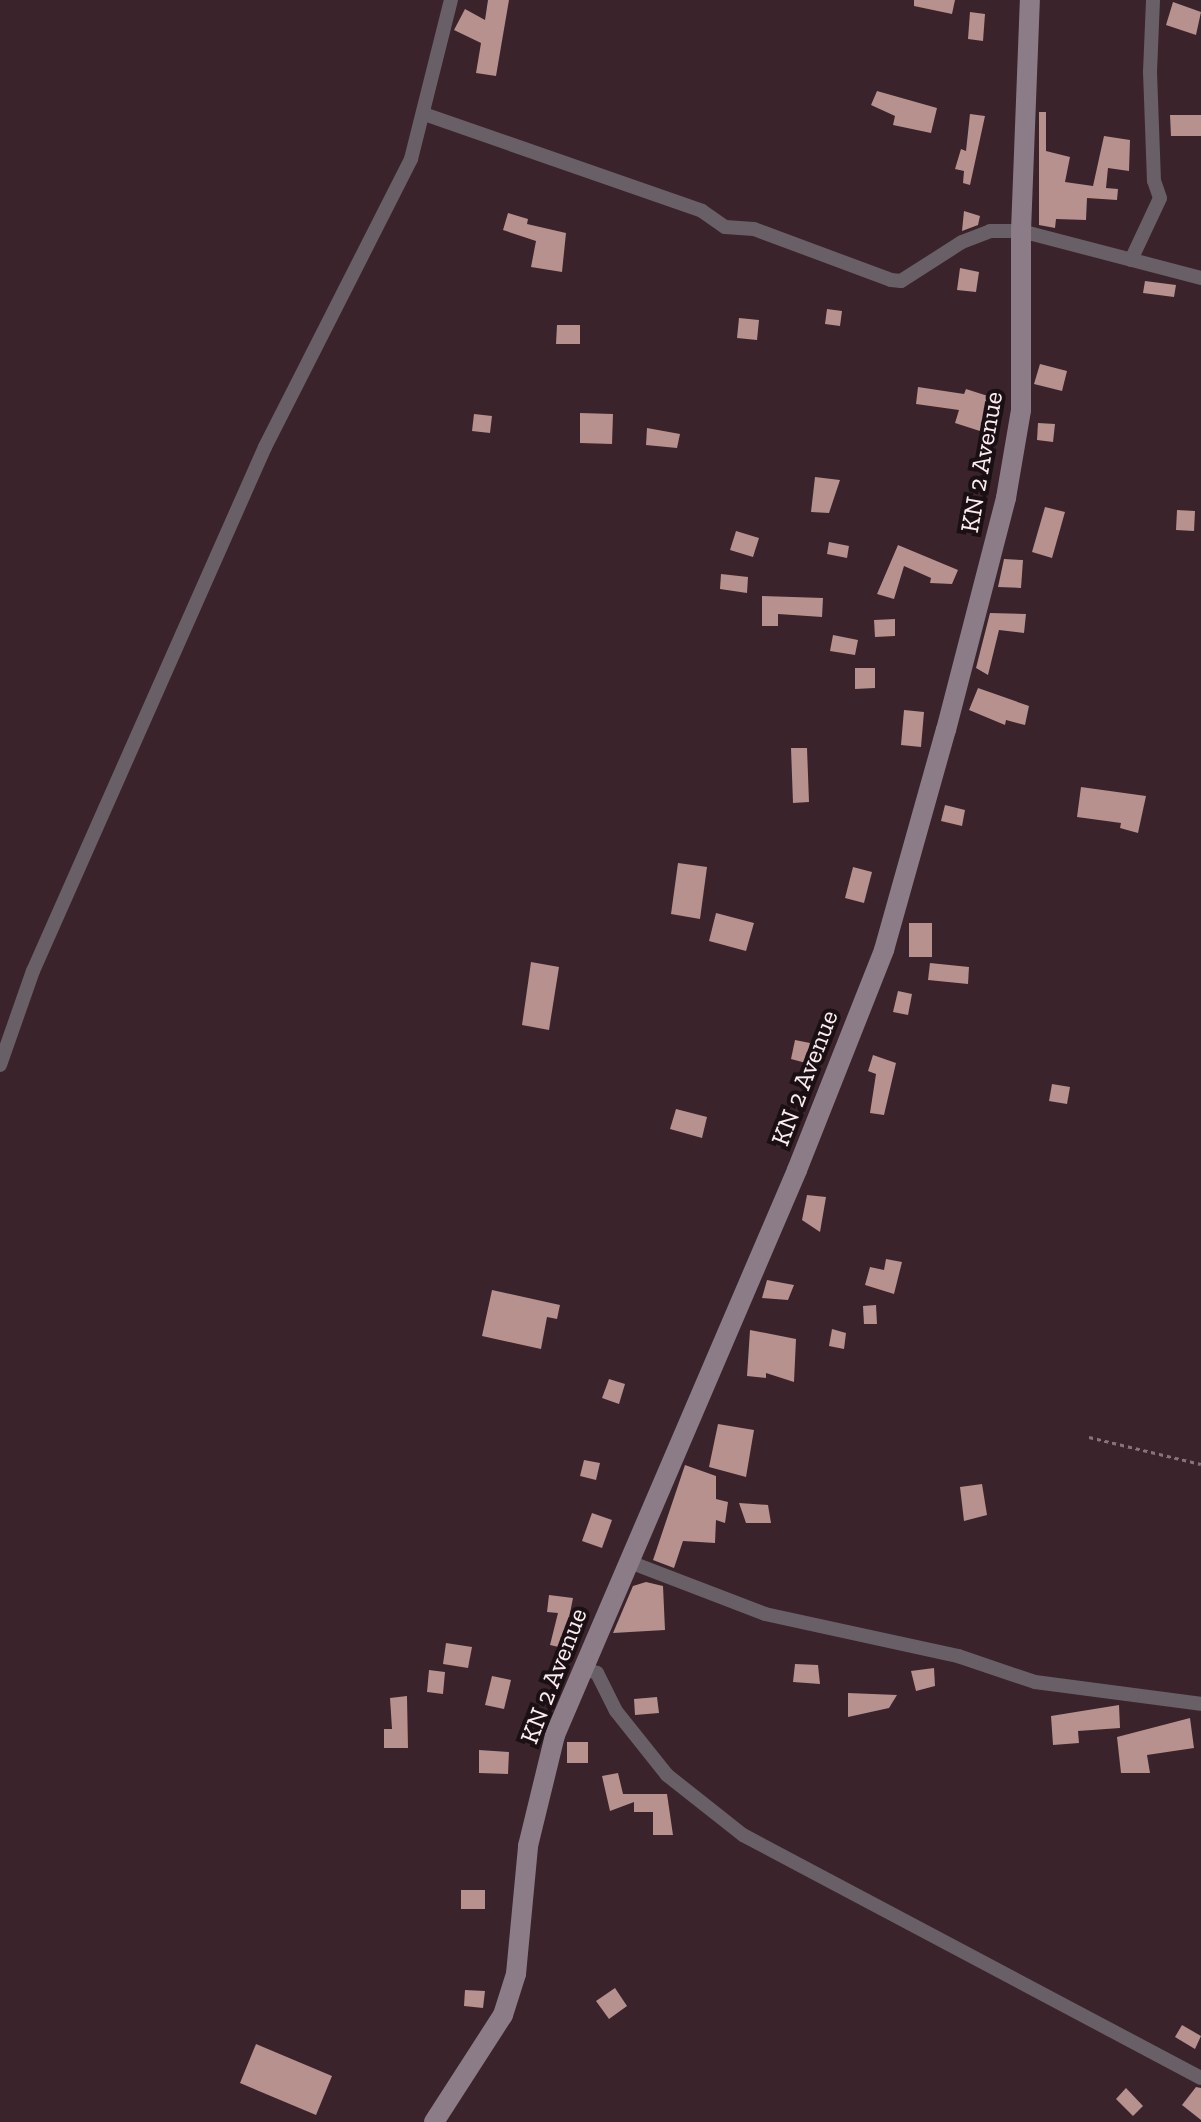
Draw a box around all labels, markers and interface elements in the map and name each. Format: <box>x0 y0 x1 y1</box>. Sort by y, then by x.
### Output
street label: KN 2 Avenue <box>954 389 1010 535</box>
street label: KN 2 Avenue <box>765 1005 845 1151</box>
street label: KN 2 Avenue <box>514 1603 594 1749</box>

